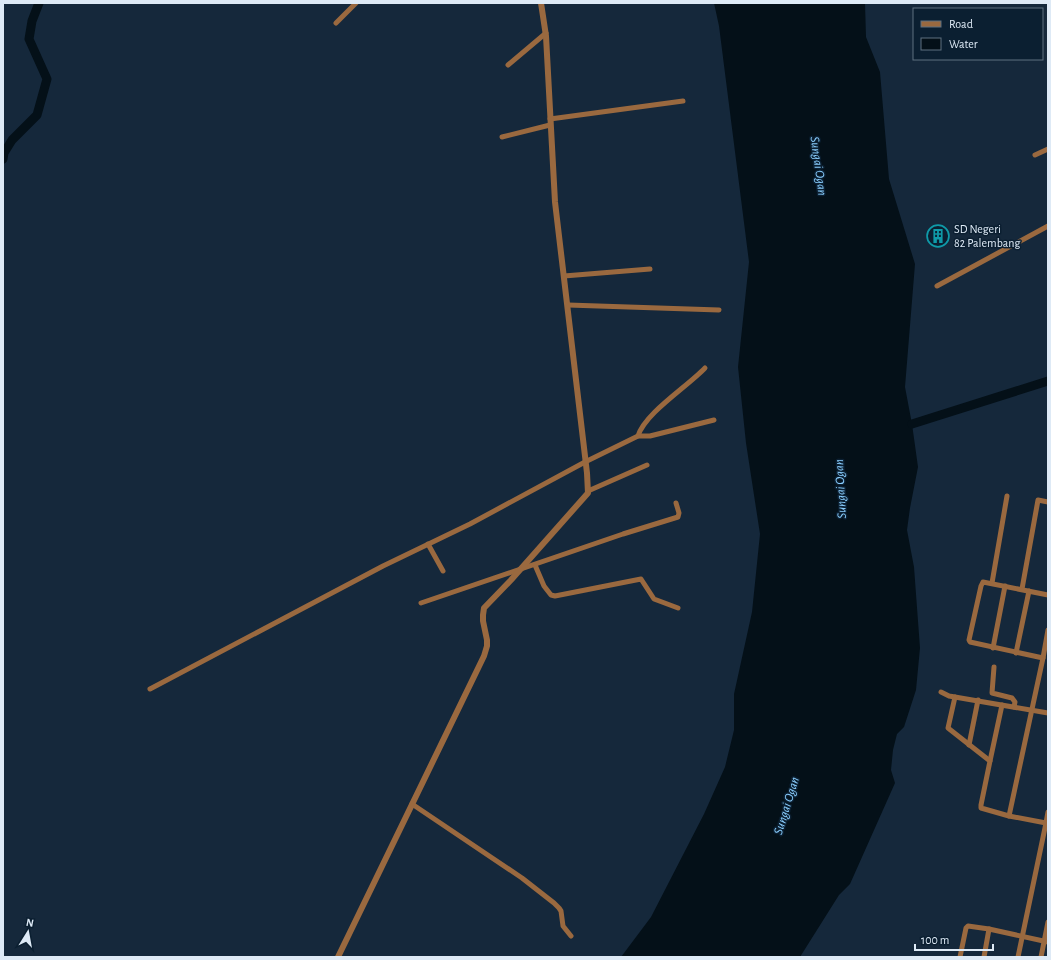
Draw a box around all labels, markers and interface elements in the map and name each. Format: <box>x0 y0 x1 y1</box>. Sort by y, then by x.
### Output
legend <box>913 8 1043 60</box>
text: Road <box>949 18 973 30</box>
text: Water <box>949 38 978 50</box>
water label: Sungai Ogan <box>807 136 829 196</box>
building icon: SD Negeri 82 Palembang <box>925 223 951 249</box>
place label: SD Negeri 82 Palembang <box>954 223 1020 249</box>
water label: Sungai Ogan <box>833 459 849 519</box>
water label: Sungai Ogan <box>772 776 802 836</box>
north arrow <box>8 912 48 952</box>
text: N <box>25 917 35 929</box>
scale bar <box>915 926 993 952</box>
text: 100 m <box>921 934 949 946</box>

